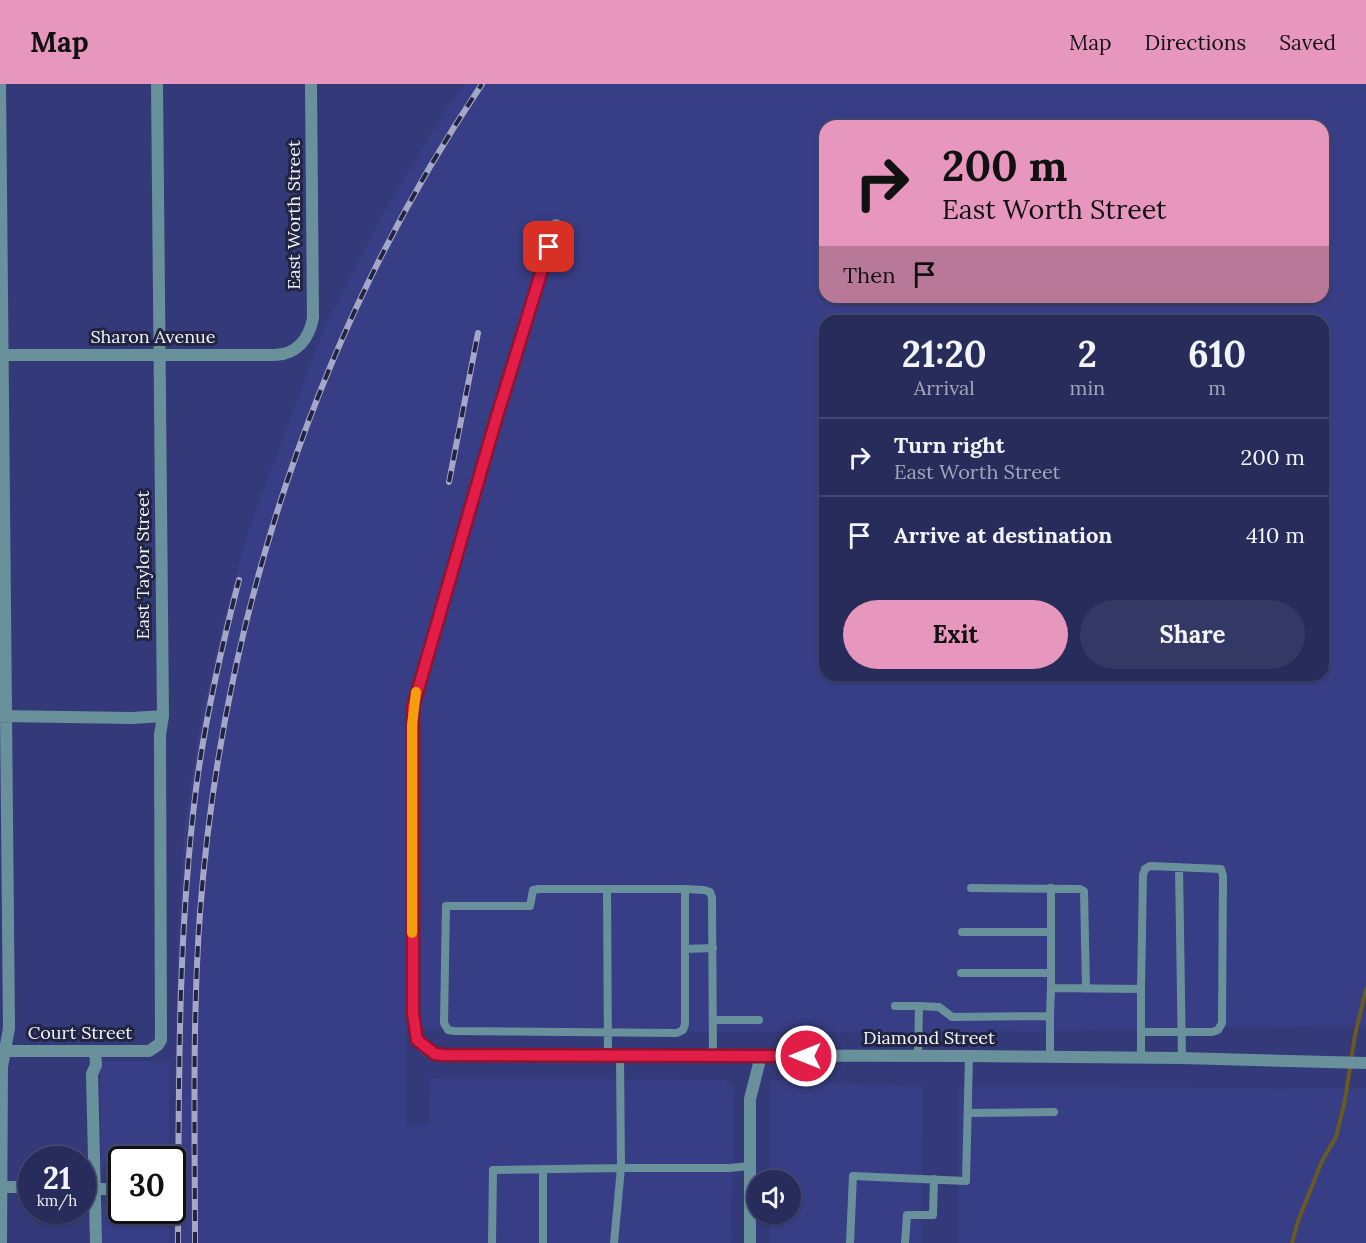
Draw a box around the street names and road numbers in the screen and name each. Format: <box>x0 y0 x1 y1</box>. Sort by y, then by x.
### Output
street label: East Worth Street <box>282 140 305 290</box>
street label: Sharon Avenue <box>90 325 216 348</box>
street label: East Taylor Street <box>131 490 154 640</box>
street label: Court Street <box>28 1021 132 1044</box>
street label: Diamond Street <box>863 1026 995 1049</box>

